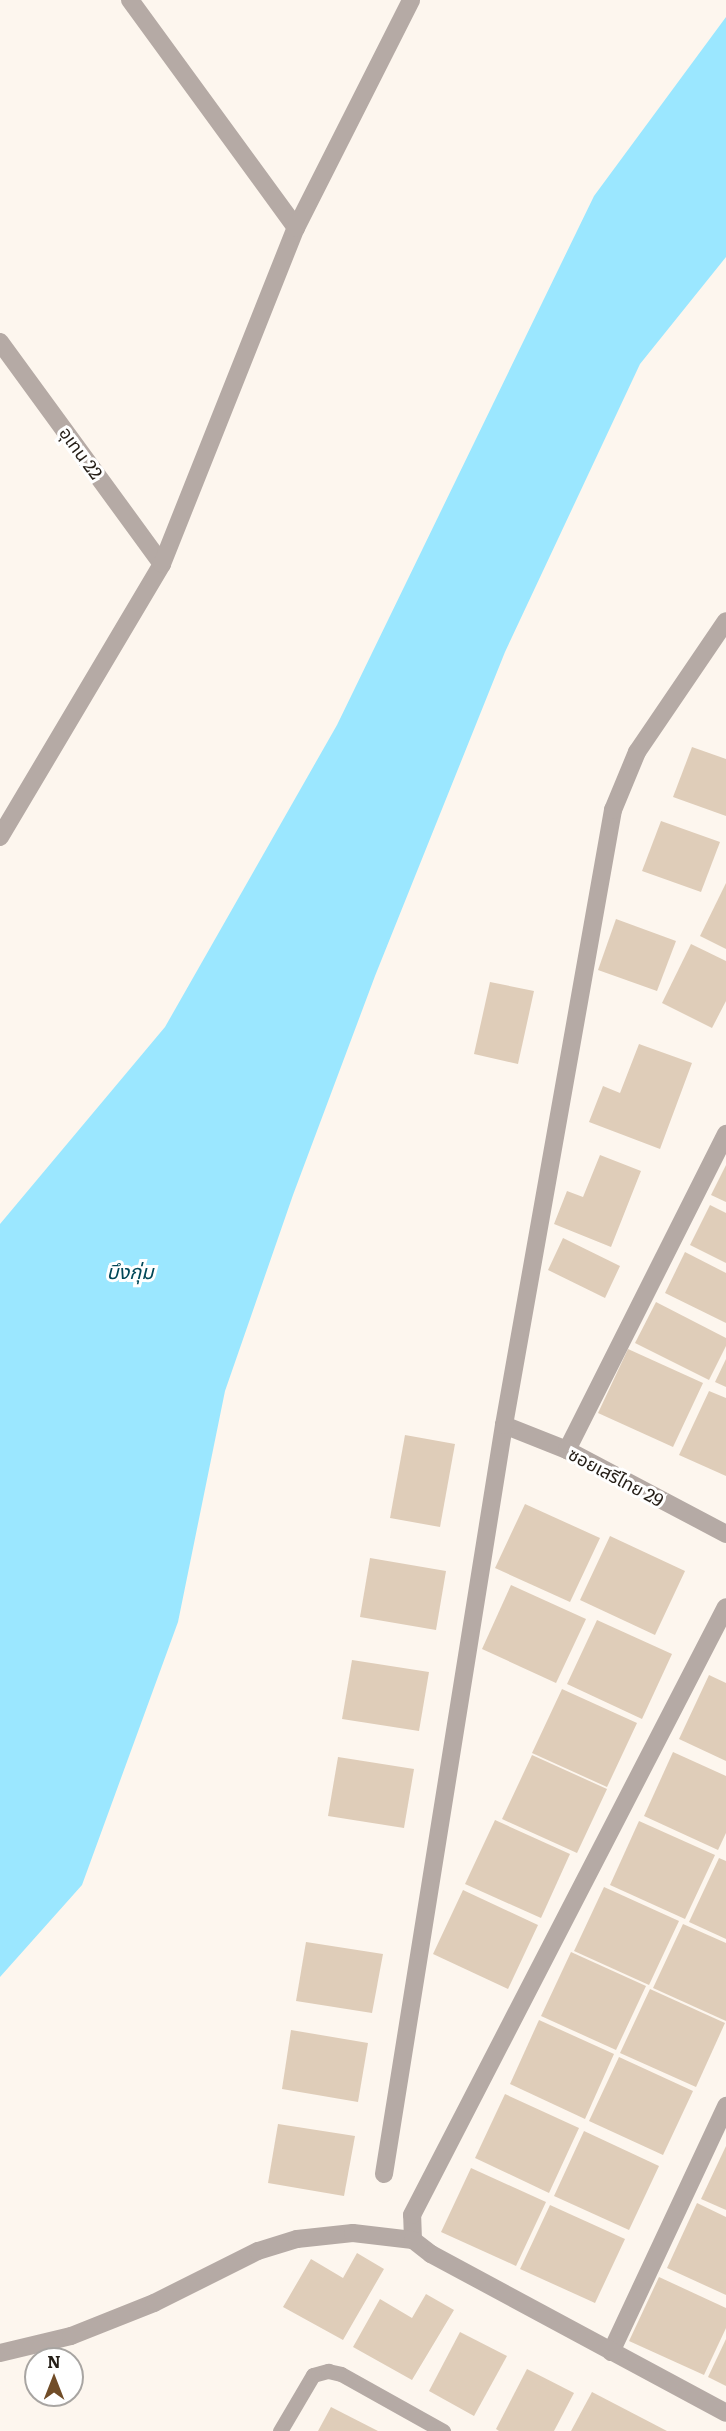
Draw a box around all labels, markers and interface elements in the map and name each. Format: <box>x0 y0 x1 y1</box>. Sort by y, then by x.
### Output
street label: อุเทน 22 <box>55 423 107 483</box>
water label: บึงกุ่ม <box>106 1258 154 1282</box>
street label: ซอยเสรีไทย 29 <box>565 1443 667 1511</box>
north arrow <box>24 2347 84 2407</box>
text: N <box>47 2349 61 2373</box>

